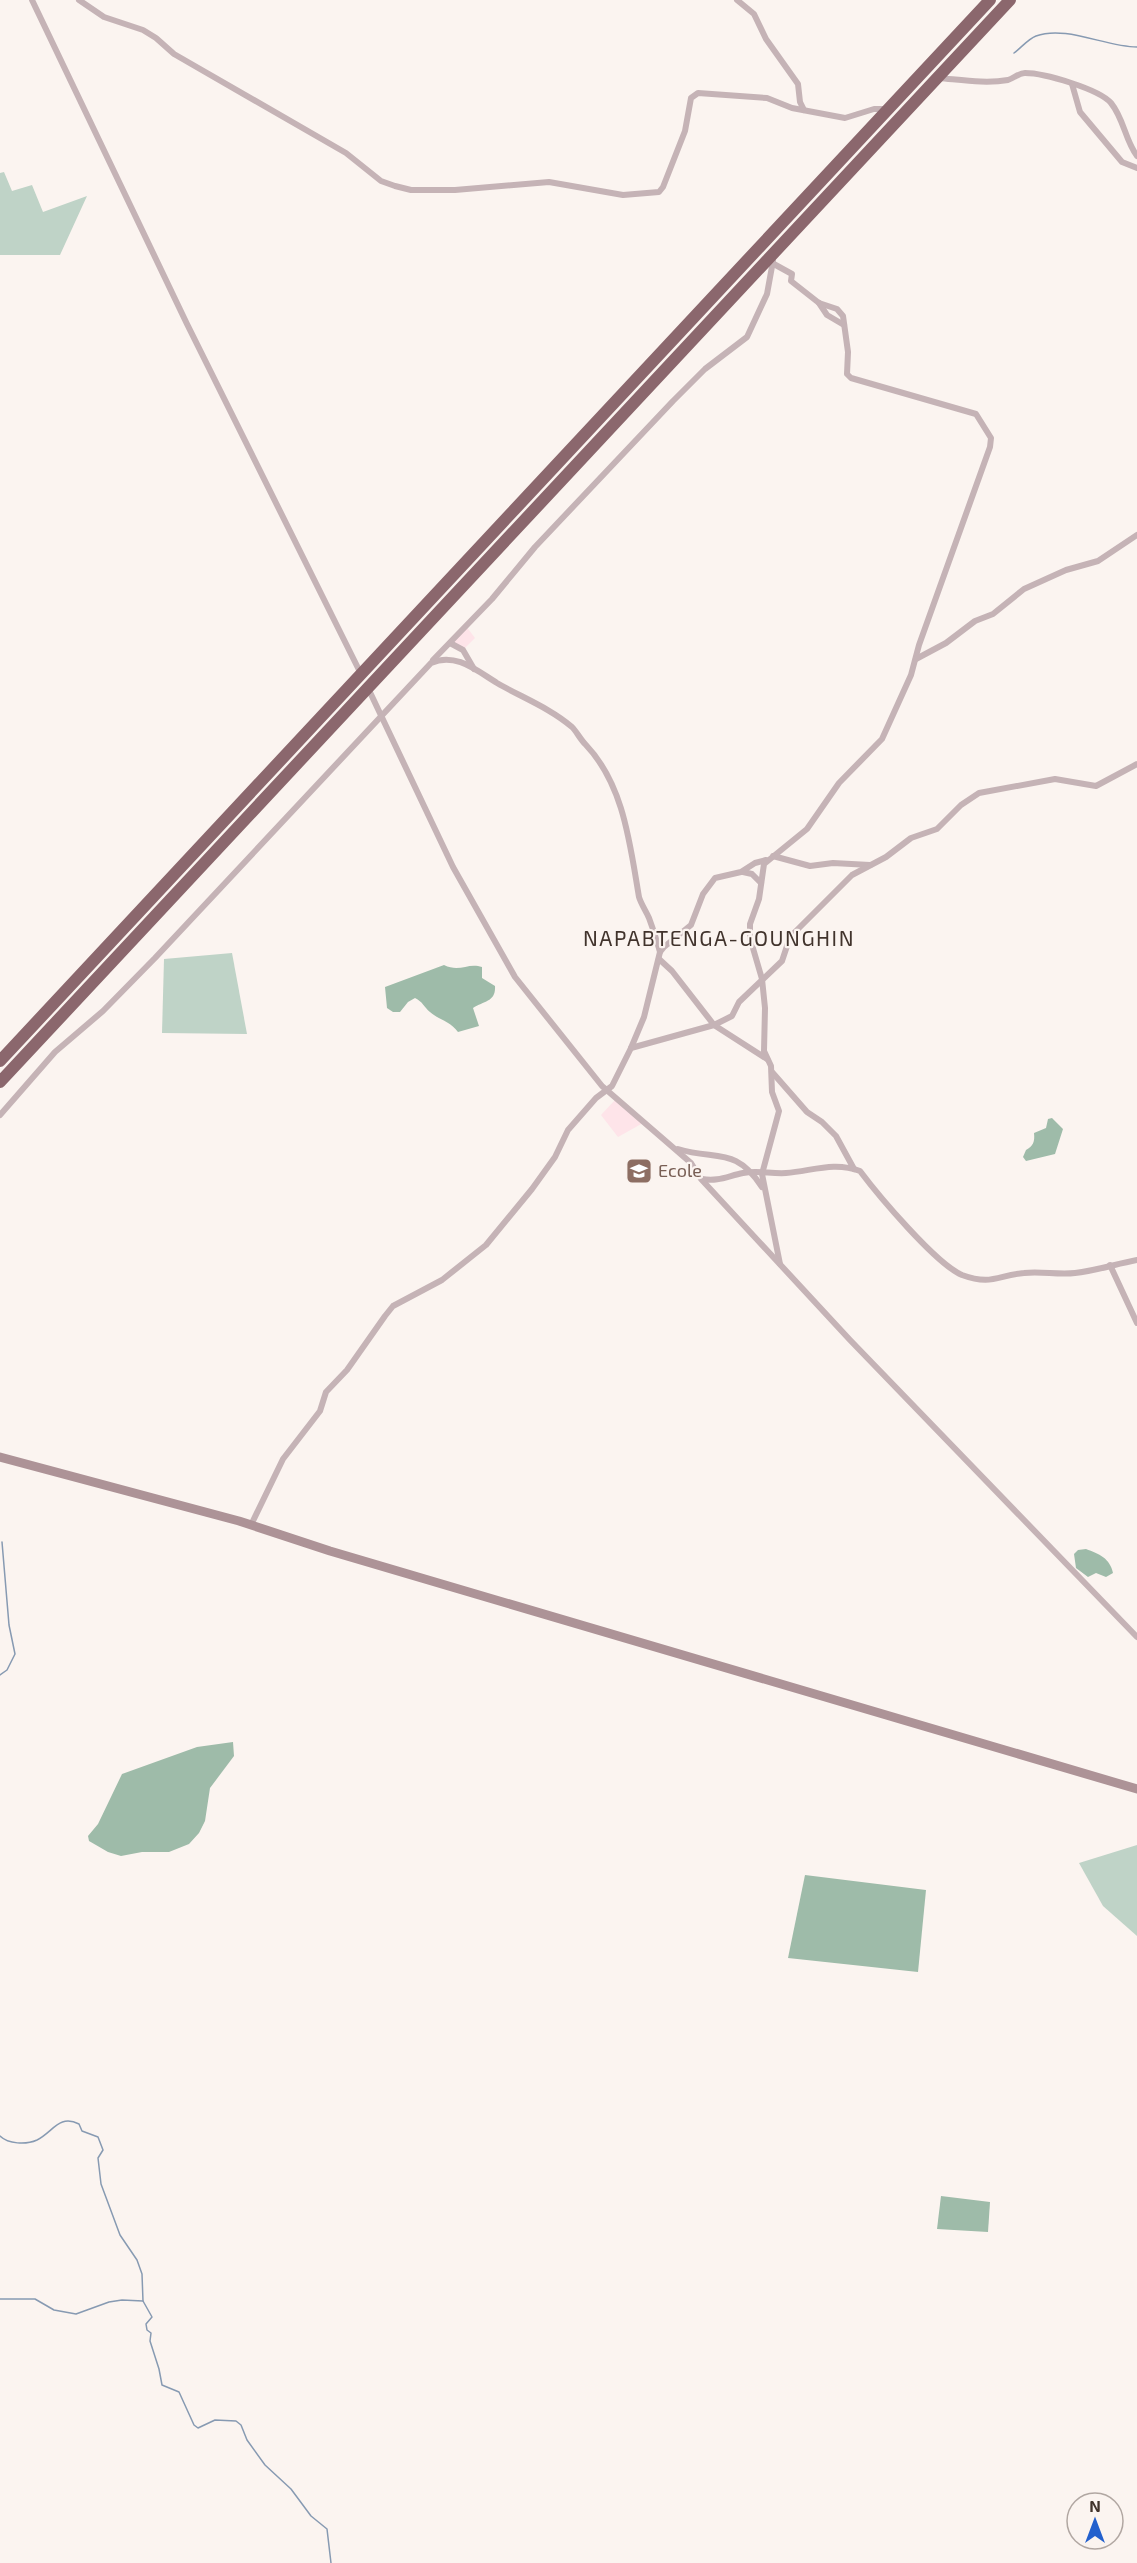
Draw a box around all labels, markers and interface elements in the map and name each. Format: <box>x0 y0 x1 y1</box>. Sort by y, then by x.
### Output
district label: NAPABTENGA-GOUNGHIN <box>583 925 855 950</box>
school or university icon: Ecole <box>624 1156 654 1186</box>
place label: Ecole <box>658 1159 702 1181</box>
north arrow <box>1065 2491 1125 2551</box>
text: N <box>1089 2496 1101 2515</box>

